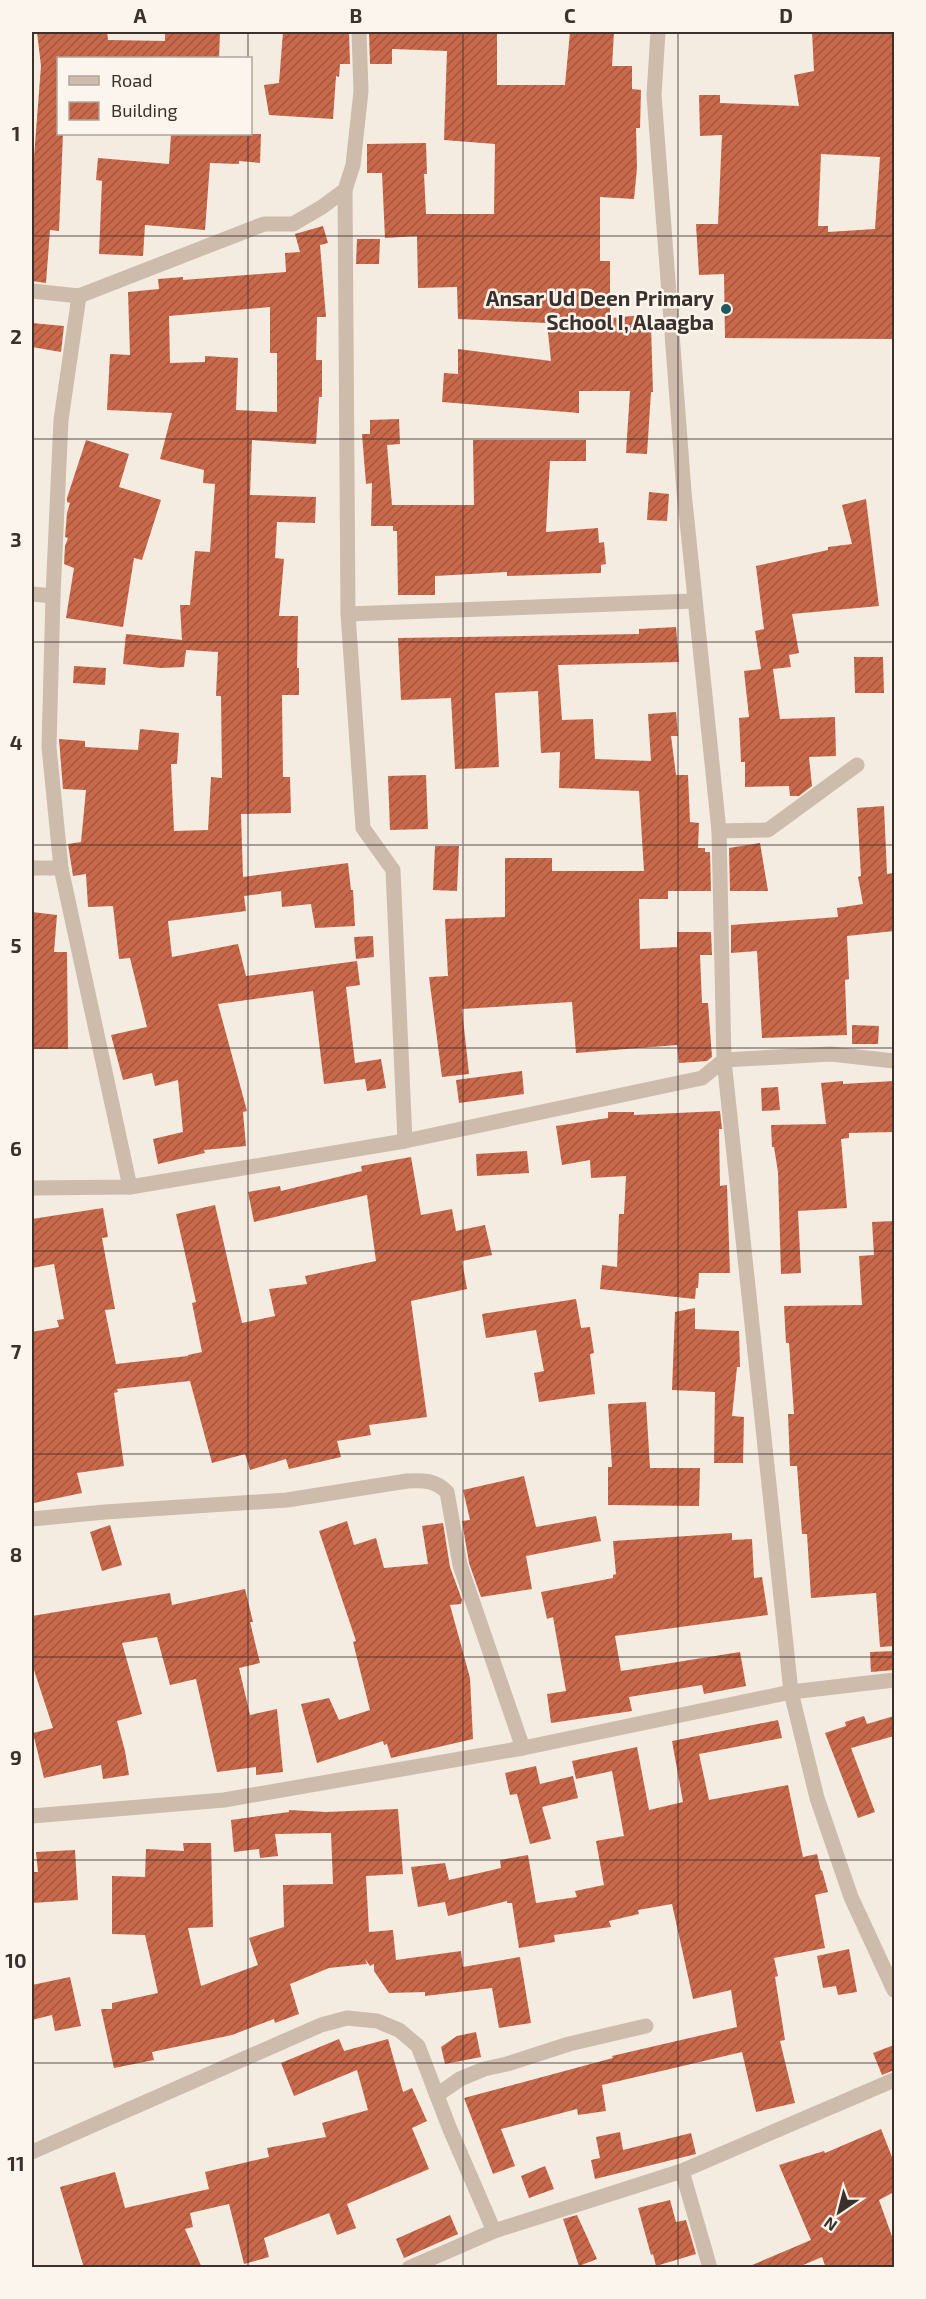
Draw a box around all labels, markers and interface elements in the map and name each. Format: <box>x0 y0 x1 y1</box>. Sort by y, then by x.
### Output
text: A <box>133 3 147 27</box>
text: B <box>350 3 362 27</box>
text: C <box>564 3 576 27</box>
text: D <box>779 3 793 27</box>
legend <box>57 57 252 135</box>
text: Road <box>111 69 152 91</box>
text: Building <box>111 99 178 121</box>
text: 1 <box>12 121 20 145</box>
place label: Ansar Ud Deen Primary School I, Alaagba <box>486 285 714 334</box>
marker: Ansar Ud Deen Primary School I, Alaagba <box>719 302 733 316</box>
text: 2 <box>10 324 22 348</box>
text: 3 <box>10 527 22 551</box>
text: 4 <box>10 730 23 754</box>
text: 5 <box>10 933 22 957</box>
text: 6 <box>10 1136 22 1160</box>
text: 7 <box>11 1339 22 1363</box>
text: 8 <box>10 1542 22 1566</box>
text: 9 <box>10 1745 22 1769</box>
text: 10 <box>5 1948 27 1972</box>
text: 11 <box>7 2151 25 2175</box>
north arrow <box>809 2182 869 2242</box>
text: N <box>820 2214 840 2236</box>

